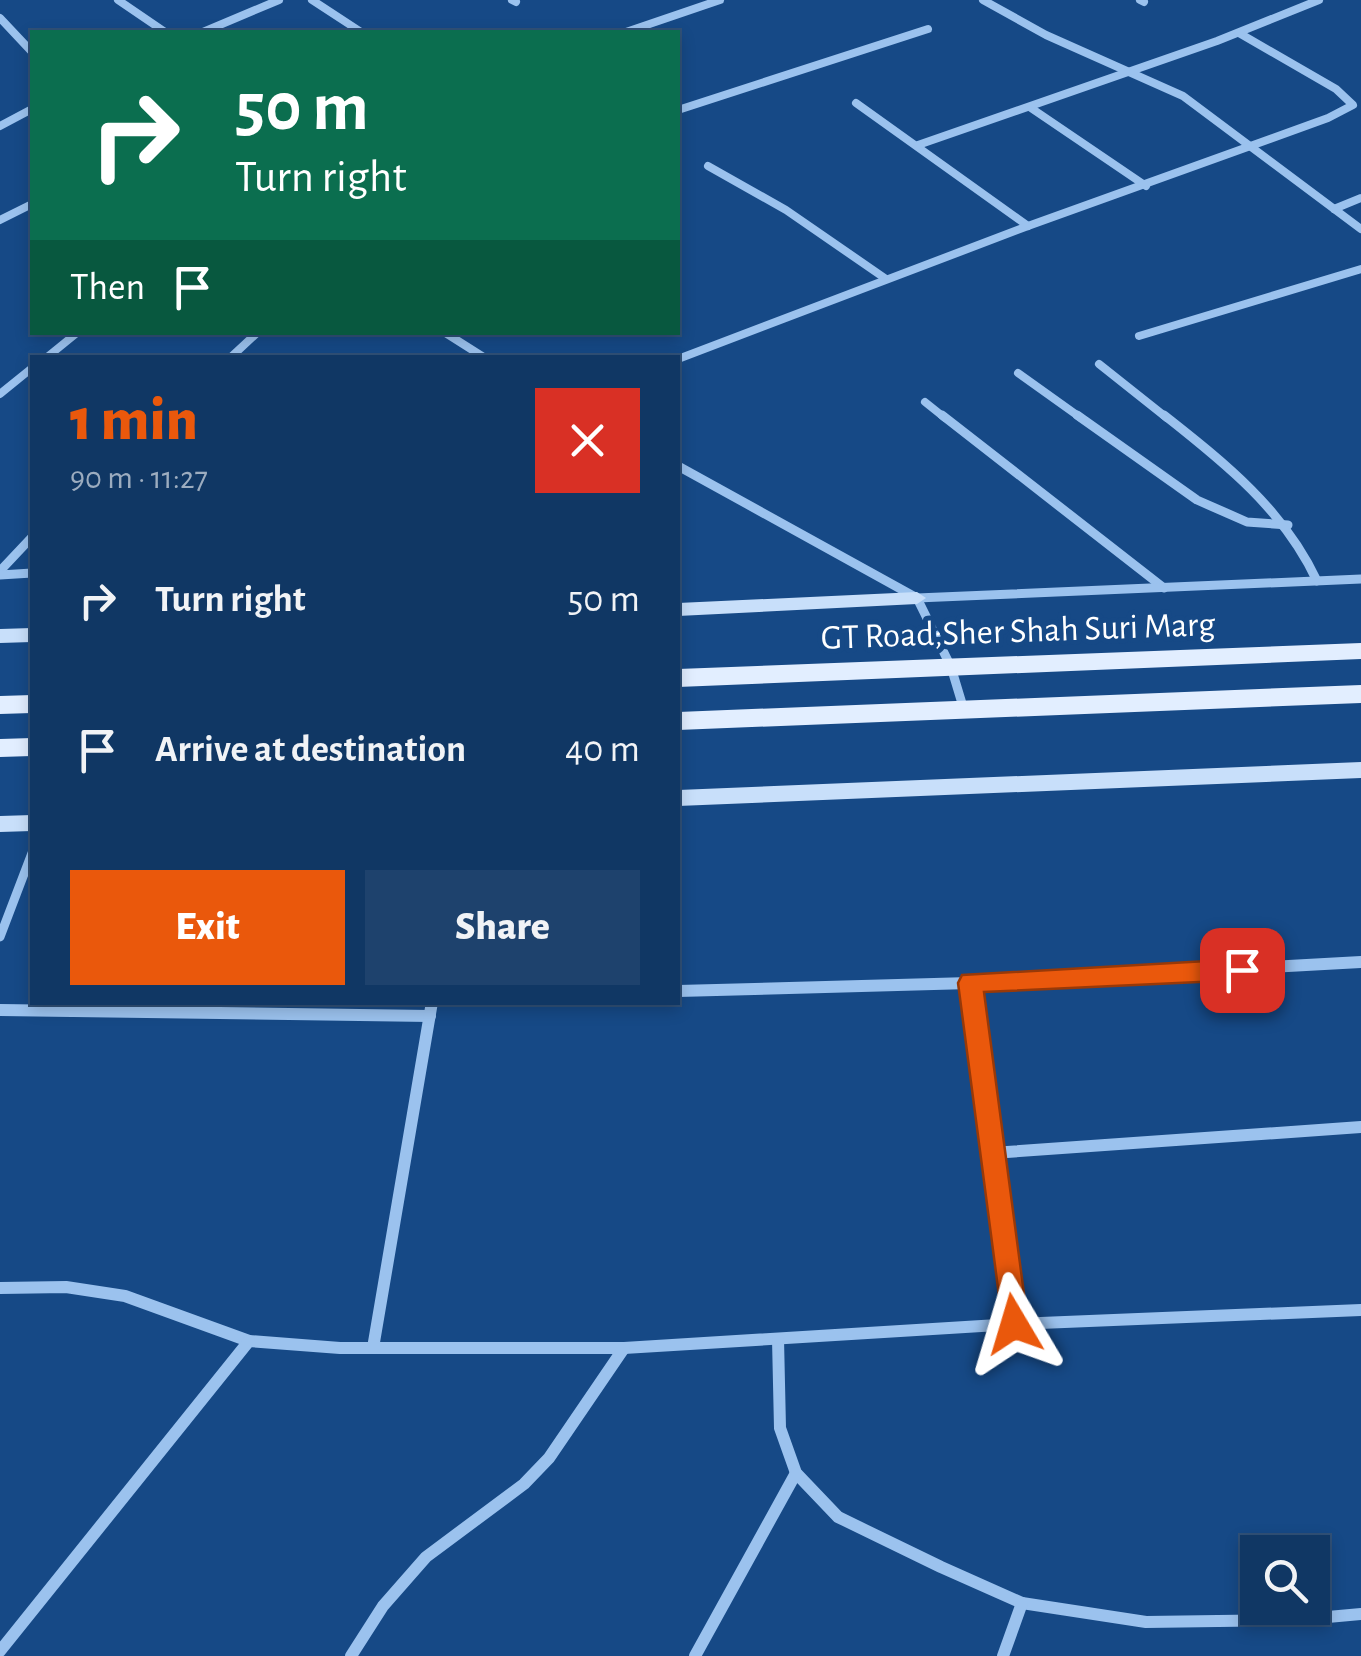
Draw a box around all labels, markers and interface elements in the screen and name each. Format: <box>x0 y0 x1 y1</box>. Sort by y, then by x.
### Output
icon: right <box>70 70 200 200</box>
text: 50 m <box>235 73 369 143</box>
text: Turn right <box>235 155 407 200</box>
icon: arrive <box>165 260 220 315</box>
text: Then <box>70 269 145 307</box>
button: close <box>535 388 640 493</box>
text: 1 min <box>70 391 198 451</box>
text: 90 m · 11:27 <box>70 462 208 494</box>
icon: right <box>70 573 125 628</box>
text: Turn right <box>155 581 305 619</box>
text: 50 m <box>567 581 640 619</box>
street label: GT Road;Sher Shah Suri Marg <box>820 607 1216 656</box>
icon: arrive <box>70 723 125 778</box>
text: Arrive at destination <box>155 731 466 769</box>
text: 40 m <box>565 731 640 769</box>
button: Exit <box>70 870 345 985</box>
button: Share <box>365 870 640 985</box>
pin <box>1200 928 1285 1013</box>
icon: arrive <box>1215 943 1270 998</box>
position arrow <box>962 1272 1066 1376</box>
map controls <box>1240 1535 1330 1625</box>
button: search <box>1240 1535 1330 1625</box>

